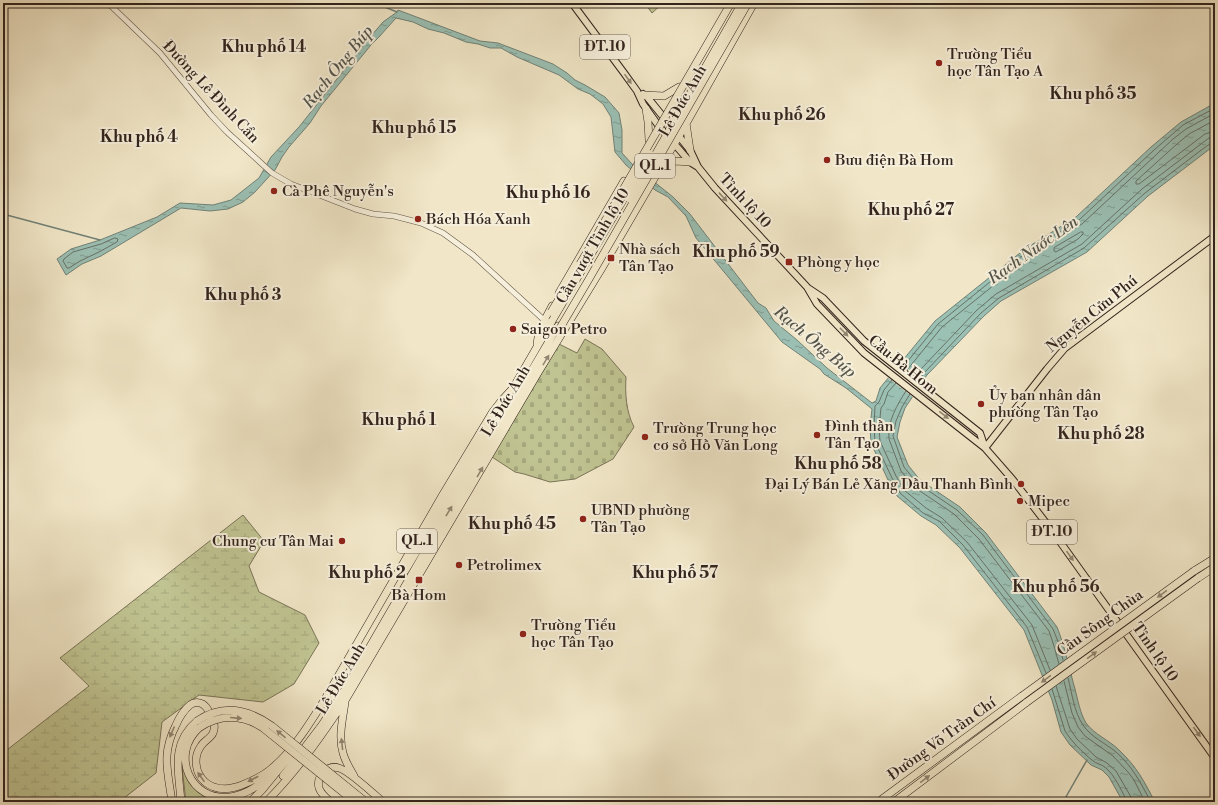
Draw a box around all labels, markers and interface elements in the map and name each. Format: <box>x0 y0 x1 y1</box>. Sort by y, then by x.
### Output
water label: Rạch Ông Búp <box>296 20 378 114</box>
road number: ĐT.10 <box>580 35 630 59</box>
street label: Đường Lê Đình Cẩn <box>159 37 263 147</box>
district label: Khu phố 14 <box>222 37 307 57</box>
place label: Trường Tiểu học Tân Tạo A <box>947 45 1044 81</box>
marker: Trường Tiểu học Tân Tạo A <box>934 58 944 68</box>
street label: Lê Đức Anh <box>655 62 711 140</box>
one-way arrow <box>624 74 632 85</box>
district label: Khu phố 35 <box>1050 84 1136 104</box>
district label: Khu phố 26 <box>738 105 826 125</box>
district label: Khu phố 15 <box>372 118 457 138</box>
district label: Khu phố 4 <box>100 127 178 147</box>
place label: Bưu điện Bà Hom <box>834 151 954 170</box>
road number: QL.1 <box>635 154 675 178</box>
marker: Bưu điện Bà Hom <box>822 155 832 165</box>
street label: Tỉnh lộ 10 <box>715 170 775 232</box>
place label: Cà Phê Nguyễn's <box>282 182 394 201</box>
district label: Khu phố 16 <box>506 183 590 203</box>
street label: Cầu vượt Tỉnh lộ 10 <box>552 185 634 307</box>
marker: Cà Phê Nguyễn's <box>269 186 279 196</box>
one-way arrow <box>718 192 728 202</box>
district label: Khu phố 27 <box>868 200 955 220</box>
place label: Bách Hóa Xanh <box>425 210 531 229</box>
water label: Rạch Nước Lên <box>983 211 1083 289</box>
marker: Bách Hóa Xanh <box>413 214 423 224</box>
place label: Nhà sách Tân Tạo <box>619 240 680 276</box>
district label: Khu phố 59 <box>692 242 780 262</box>
marker: Nhà sách Tân Tạo <box>606 253 616 263</box>
place label: Phòng y học <box>797 253 880 272</box>
marker: Phòng y học <box>784 257 794 267</box>
street label: Nguyễn Cửu Phú <box>1042 271 1142 357</box>
district label: Khu phố 3 <box>205 285 282 305</box>
water label: Rạch Ông Búp <box>769 300 862 382</box>
place label: Saigon Petro <box>521 320 607 339</box>
marker: Saigon Petro <box>508 324 518 334</box>
one-way arrow <box>839 327 849 337</box>
street label: Cầu Bà Hom <box>864 331 942 399</box>
one-way arrow <box>542 354 549 366</box>
street label: Lê Đức Anh <box>477 362 535 440</box>
place label: Ủy ban nhân dân phường Tân Tạo <box>989 385 1101 422</box>
marker: Ủy ban nhân dân phường Tân Tạo <box>976 399 986 409</box>
district label: Khu phố 1 <box>362 410 437 430</box>
one-way arrow <box>938 411 949 420</box>
place label: Đình thần Tân Tạo <box>825 417 894 453</box>
place label: Trường Trung học cơ sở Hồ Văn Long <box>653 419 778 455</box>
district label: Khu phố 28 <box>1057 424 1145 444</box>
marker: Đình thần Tân Tạo <box>812 430 822 440</box>
marker: Trường Trung học cơ sở Hồ Văn Long <box>640 432 650 442</box>
district label: Khu phố 58 <box>794 454 882 474</box>
one-way arrow <box>476 466 483 478</box>
place label: Đại Lý Bán Lẻ Xăng Dầu Thanh Bình <box>765 475 1013 494</box>
marker: Đại Lý Bán Lẻ Xăng Dầu Thanh Bình <box>1016 479 1026 489</box>
place label: Mipec <box>1028 492 1070 511</box>
marker: Mipec <box>1015 496 1025 506</box>
place label: UBND phường Tân Tạo <box>591 501 690 537</box>
one-way arrow <box>445 505 452 517</box>
district label: Khu phố 45 <box>468 514 556 534</box>
marker: UBND phường Tân Tạo <box>578 514 588 524</box>
road number: ĐT.10 <box>1027 520 1077 544</box>
road number: QL.1 <box>397 529 437 553</box>
place label: Chung cư Tân Mai <box>212 532 334 551</box>
marker: Chung cư Tân Mai <box>337 536 347 546</box>
one-way arrow <box>1066 551 1074 561</box>
place label: Petrolimex <box>467 556 542 575</box>
marker: Petrolimex <box>454 560 464 570</box>
district label: Khu phố 2 <box>328 563 406 583</box>
district label: Khu phố 57 <box>632 563 719 583</box>
marker: Bà Hom <box>414 575 424 585</box>
district label: Khu phố 56 <box>1012 577 1100 597</box>
street label: Cầu Sông Chùa <box>1053 585 1147 661</box>
place label: Bà Hom <box>391 586 446 605</box>
one-way arrow <box>1157 590 1167 598</box>
place label: Trường Tiểu học Tân Tạo <box>531 616 617 652</box>
street label: Tỉnh lộ 10 <box>1128 619 1182 685</box>
marker: Trường Tiểu học Tân Tạo <box>518 629 528 639</box>
street label: Lê Đức Anh <box>312 640 370 718</box>
one-way arrow <box>1087 650 1098 659</box>
one-way arrow <box>1040 675 1051 683</box>
street label: Đường Võ Trần Chí <box>884 693 1001 785</box>
one-way arrow <box>230 714 242 721</box>
one-way arrow <box>169 727 175 739</box>
one-way arrow <box>1193 727 1201 738</box>
one-way arrow <box>276 730 287 738</box>
one-way arrow <box>338 738 345 750</box>
one-way arrow <box>197 771 205 782</box>
one-way arrow <box>920 774 931 783</box>
one-way arrow <box>247 776 259 782</box>

